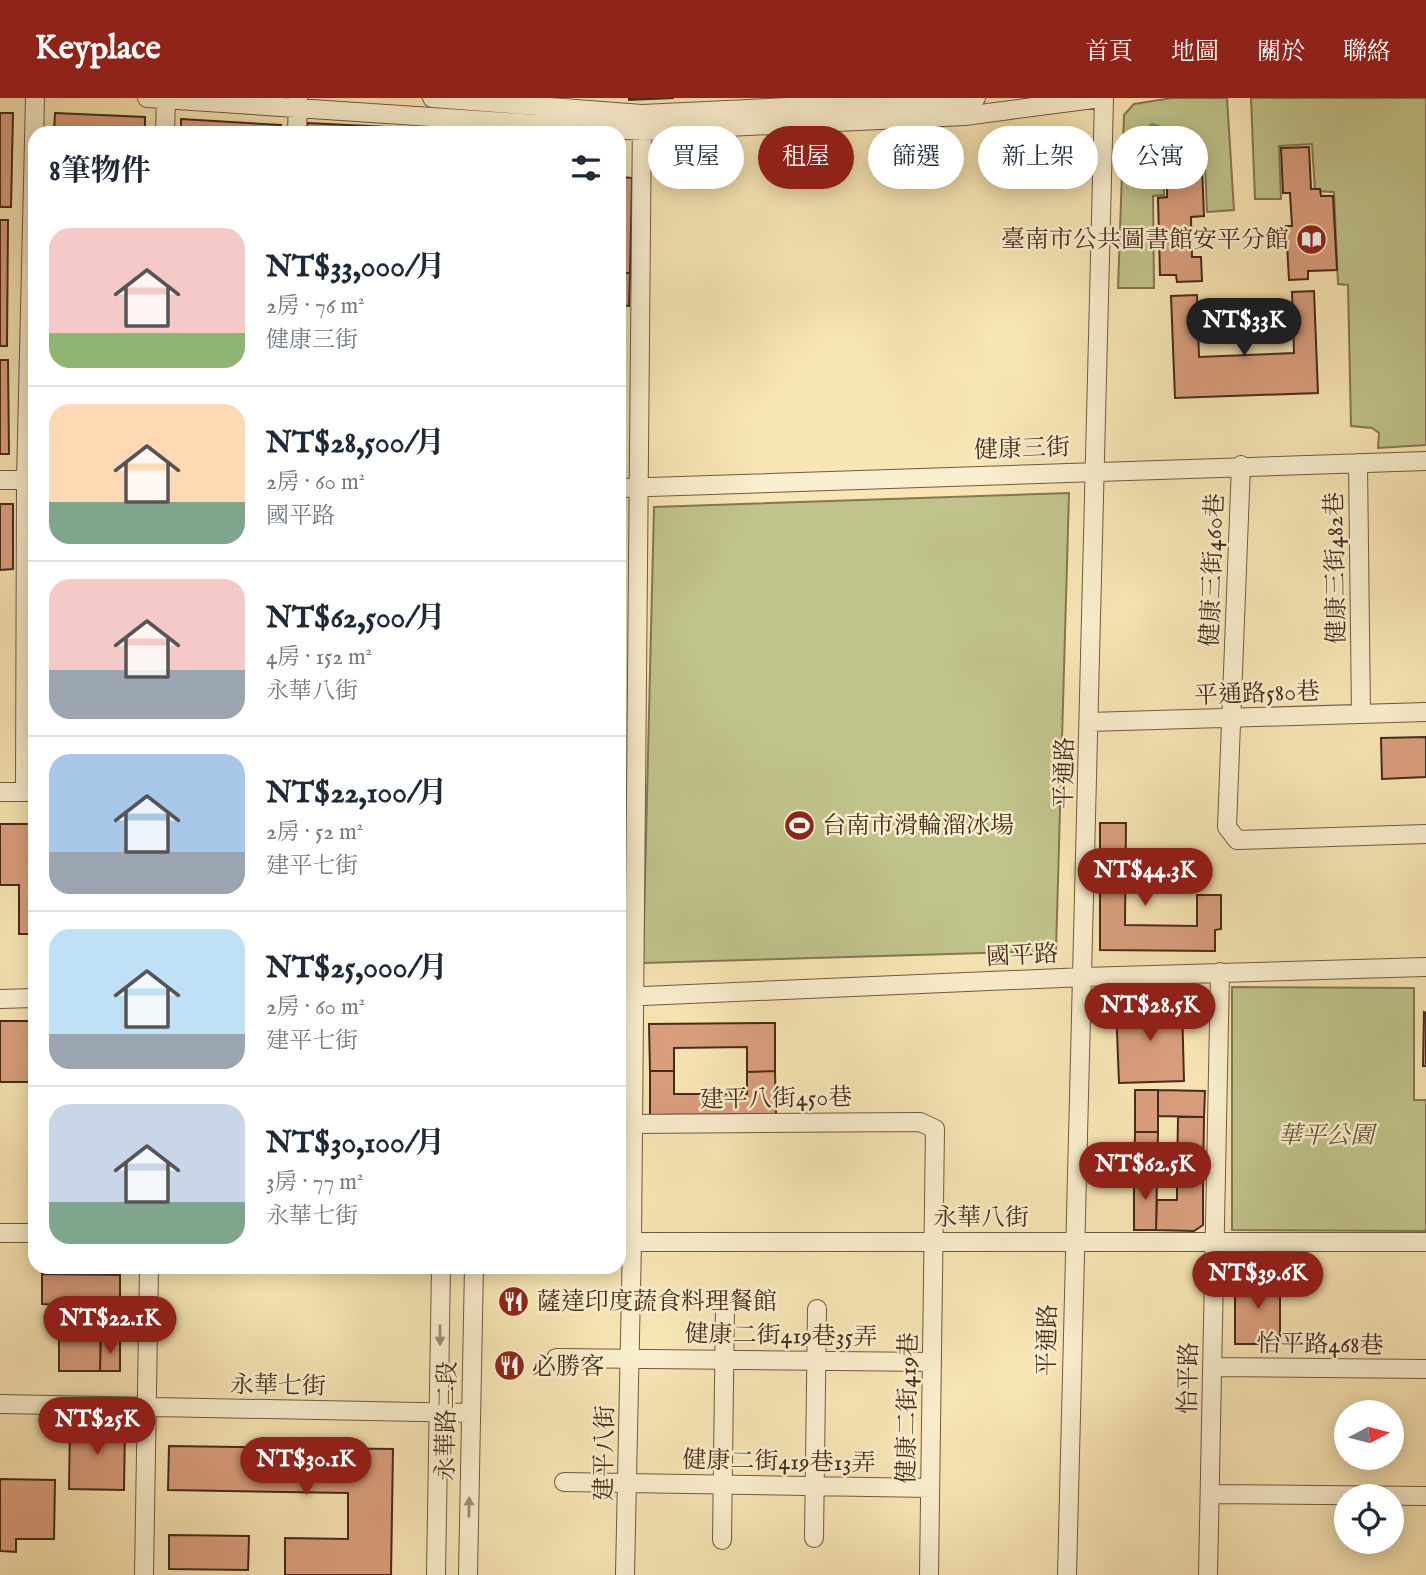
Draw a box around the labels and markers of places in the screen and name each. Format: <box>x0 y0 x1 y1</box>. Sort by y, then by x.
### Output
library icon: 臺南市公共圖書館安平分館 <box>1295 222 1329 256</box>
place label: 臺南市公共圖書館安平分館 <box>1001 225 1289 256</box>
pin: NT$33K <box>1187 299 1301 358</box>
sports icon: 台南市滑輪溜冰場 <box>782 808 816 842</box>
place label: 台南市滑輪溜冰場 <box>822 811 1014 842</box>
pin: NT$44.3K <box>1073 848 1217 908</box>
pin: NT$28.5K <box>1078 984 1222 1043</box>
pin: NT$62.5K <box>1073 1142 1217 1202</box>
pin: NT$39.6K <box>1186 1252 1330 1311</box>
restaurant icon: 薩達印度蔬食料理餐館 <box>497 1284 531 1318</box>
place label: 薩達印度蔬食料理餐館 <box>537 1287 777 1318</box>
pin: NT$22.1K <box>38 1296 182 1356</box>
restaurant icon: 必勝客 <box>492 1349 526 1383</box>
place label: 必勝客 <box>532 1352 604 1383</box>
pin: NT$25K <box>40 1398 154 1457</box>
pin: NT$30.1K <box>234 1438 378 1497</box>

